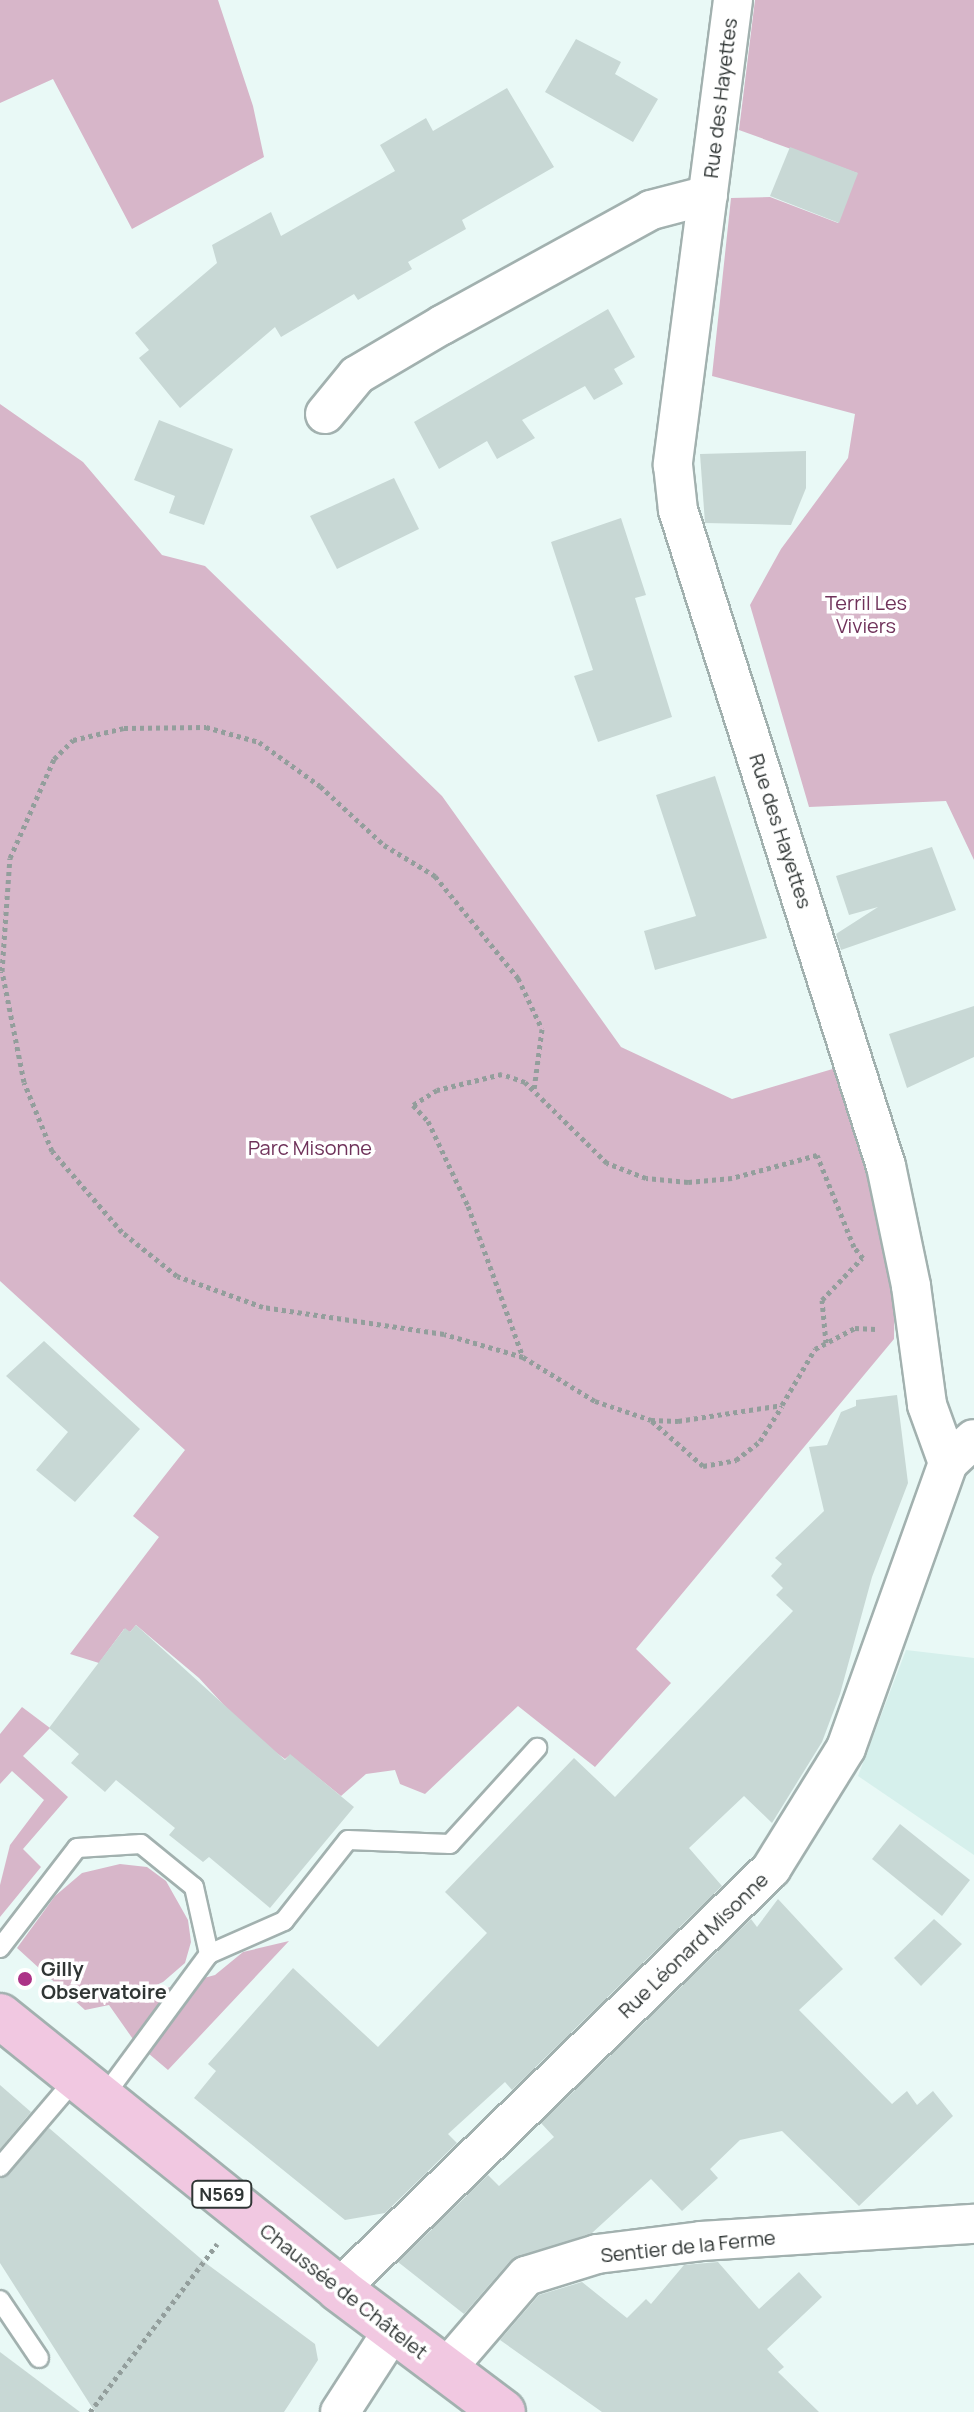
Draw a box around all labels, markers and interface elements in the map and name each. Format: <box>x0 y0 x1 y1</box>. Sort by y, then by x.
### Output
street label: Rue des Hayettes <box>698 16 742 180</box>
park label: Terril Les Viviers <box>825 591 907 638</box>
street label: Rue des Hayettes <box>745 751 817 911</box>
park label: Parc Misonne <box>248 1135 372 1159</box>
street label: Rue Léonard Misonne <box>613 1867 773 2023</box>
place label: Gilly Observatoire <box>41 1956 167 2003</box>
marker: Gilly Observatoire <box>16 1970 34 1988</box>
road number: N569 <box>190 2180 254 2208</box>
street label: Chaussée de Châtelet <box>255 2218 433 2364</box>
street label: Sentier de la Ferme <box>599 2225 777 2267</box>

